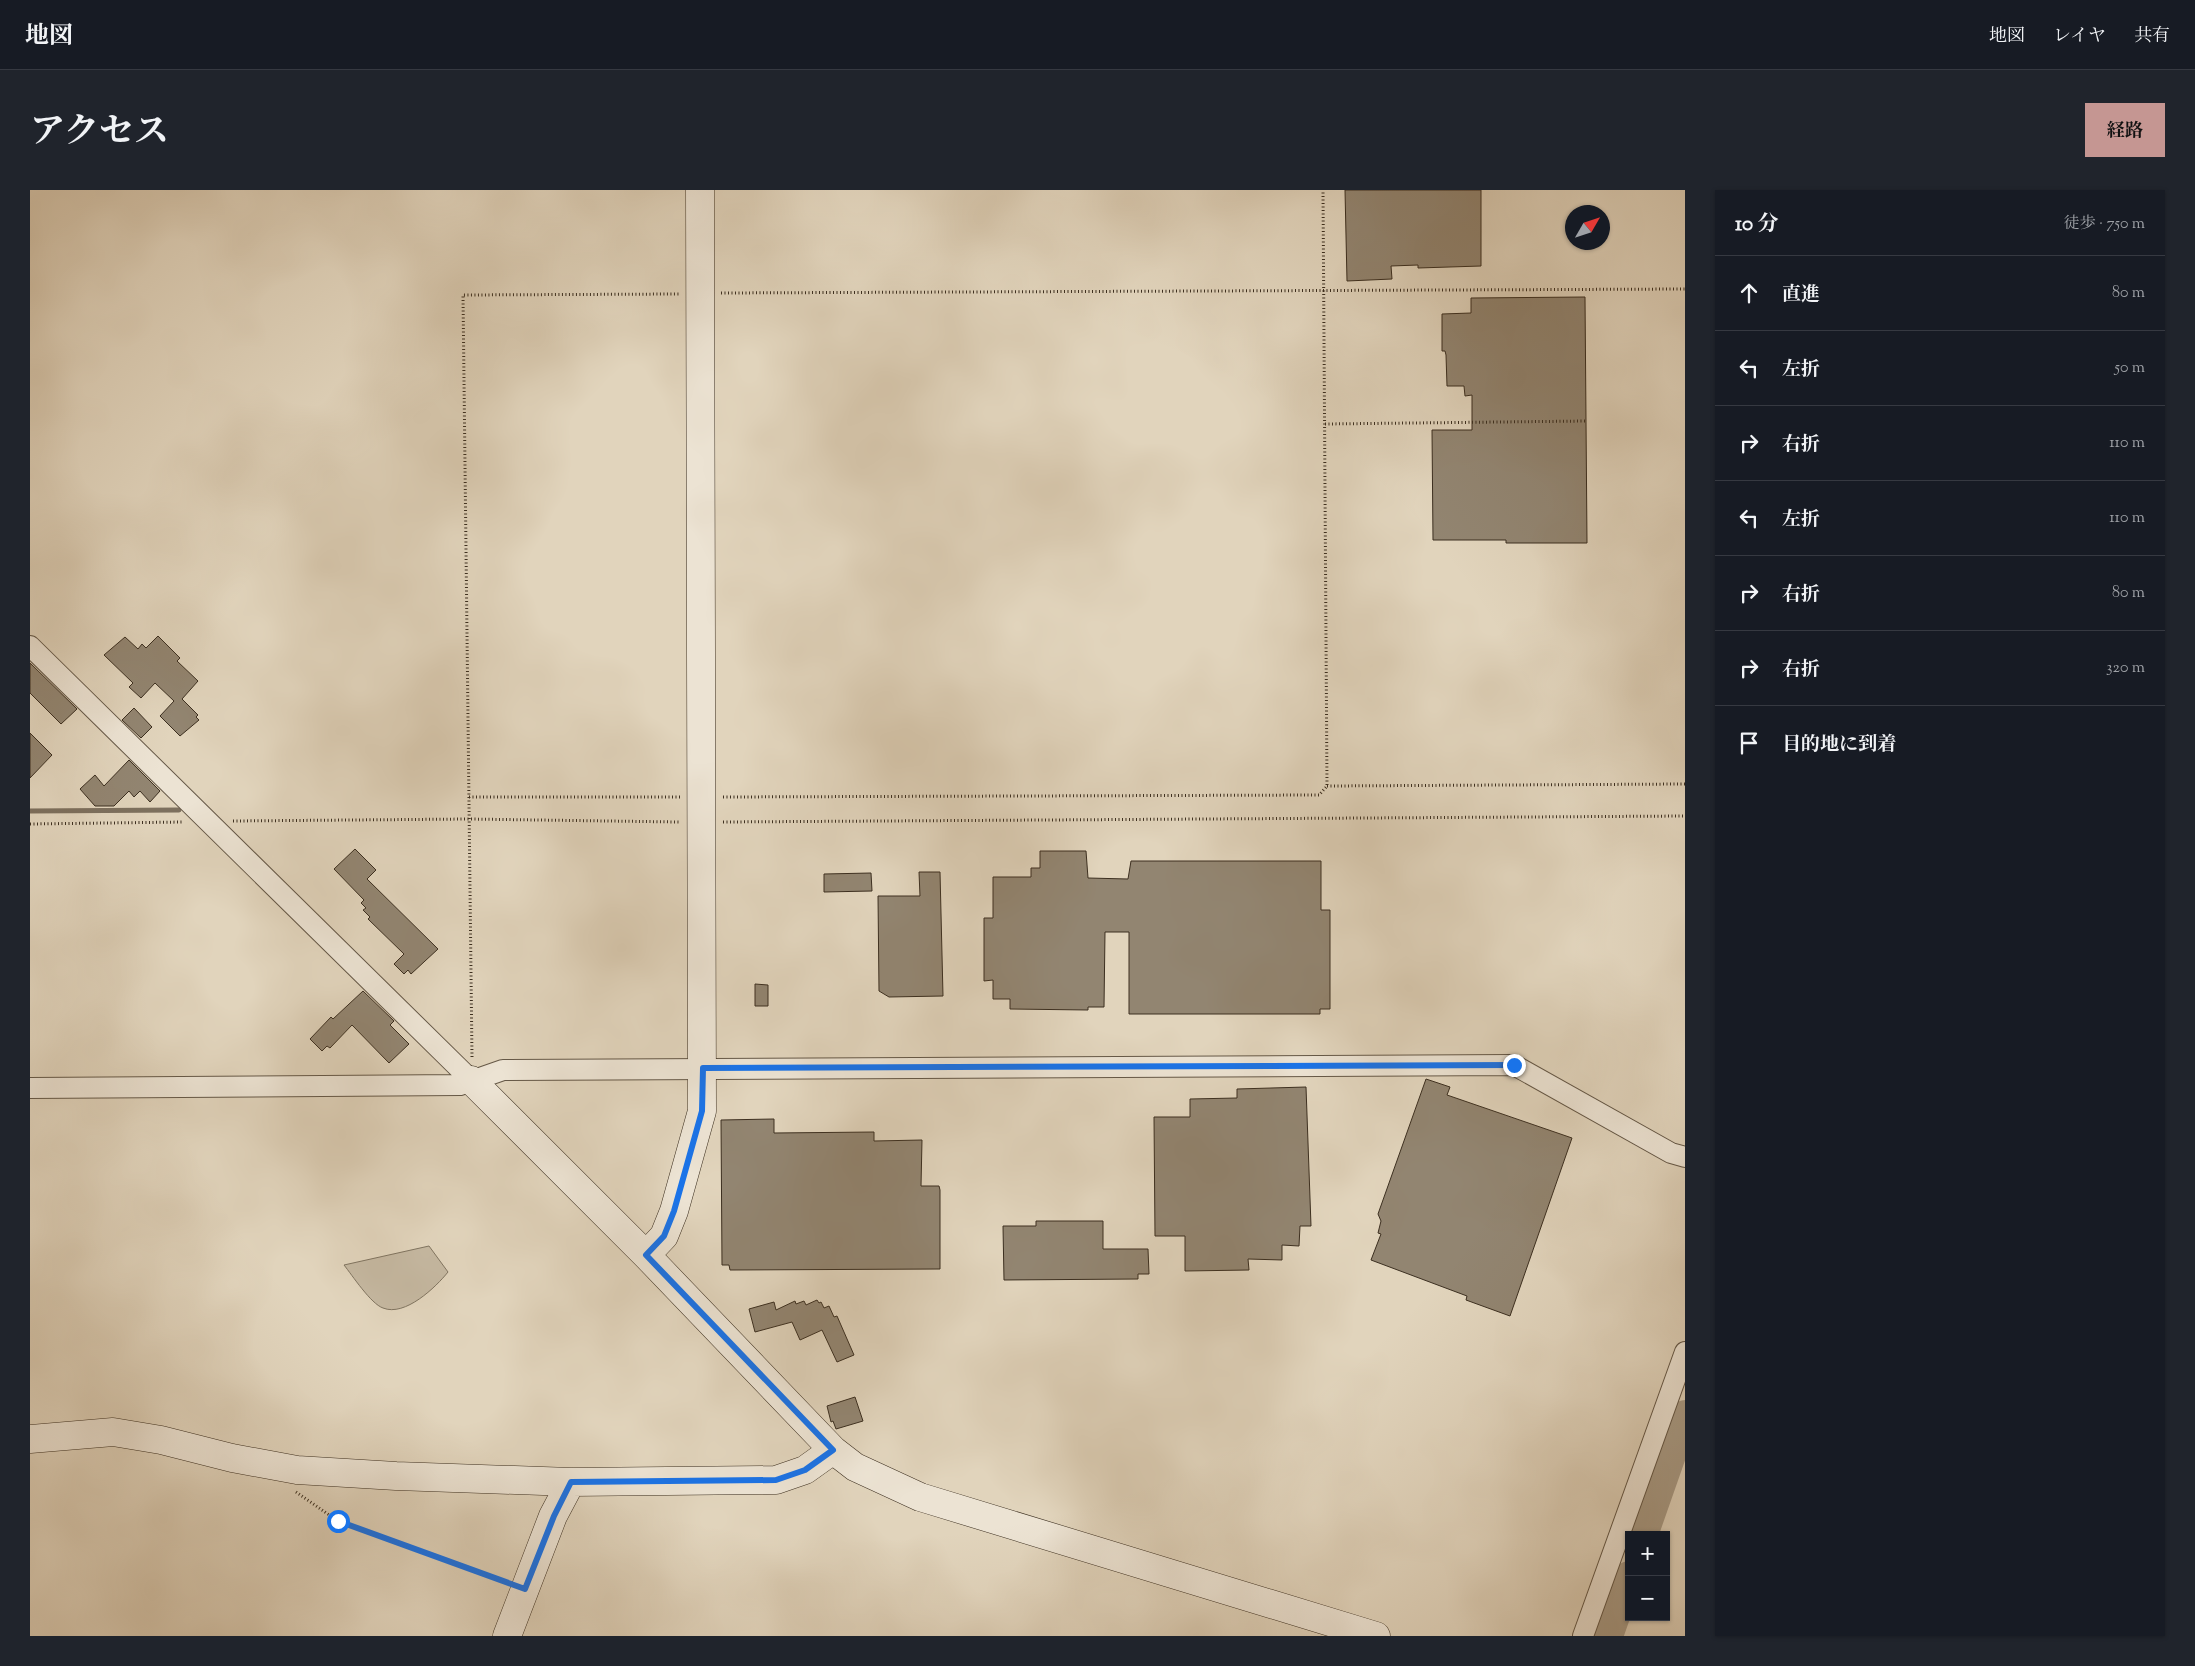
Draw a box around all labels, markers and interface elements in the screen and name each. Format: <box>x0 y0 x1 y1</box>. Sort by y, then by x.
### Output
text: 地図 <box>25 20 73 54</box>
text: 地図 <box>1989 24 2025 50</box>
text: レイヤ <box>2053 24 2106 50</box>
text: 共有 <box>2134 24 2170 50</box>
button: 経路 <box>2085 103 2165 157</box>
text: アクセス <box>30 108 169 159</box>
north arrow <box>1565 205 1610 250</box>
text: 10 分 <box>1735 210 1779 240</box>
text: 徒歩 · 750 m <box>2064 213 2145 236</box>
icon: ahead <box>1735 279 1763 307</box>
text: 直進 <box>1782 282 1820 309</box>
text: 80 m <box>2112 282 2145 305</box>
icon: left <box>1735 354 1763 382</box>
text: 左折 <box>1782 357 1820 384</box>
text: 50 m <box>2114 357 2145 380</box>
icon: right <box>1735 429 1763 457</box>
text: 右折 <box>1782 432 1820 459</box>
text: 110 m <box>2109 432 2145 455</box>
icon: left <box>1735 504 1763 532</box>
text: 左折 <box>1782 507 1820 534</box>
text: 110 m <box>2109 507 2145 530</box>
icon: right <box>1735 579 1763 607</box>
text: 右折 <box>1782 582 1820 609</box>
text: 80 m <box>2112 582 2145 605</box>
icon: right <box>1735 654 1763 682</box>
text: 右折 <box>1782 657 1820 684</box>
text: 320 m <box>2106 657 2145 680</box>
icon: arrive <box>1735 729 1763 757</box>
text: 目的地に到着 <box>1782 732 1896 759</box>
route end <box>1503 1054 1526 1077</box>
route start <box>327 1510 350 1533</box>
map controls <box>1625 1531 1670 1621</box>
button: + <box>1625 1531 1670 1576</box>
button: − <box>1625 1576 1670 1621</box>

